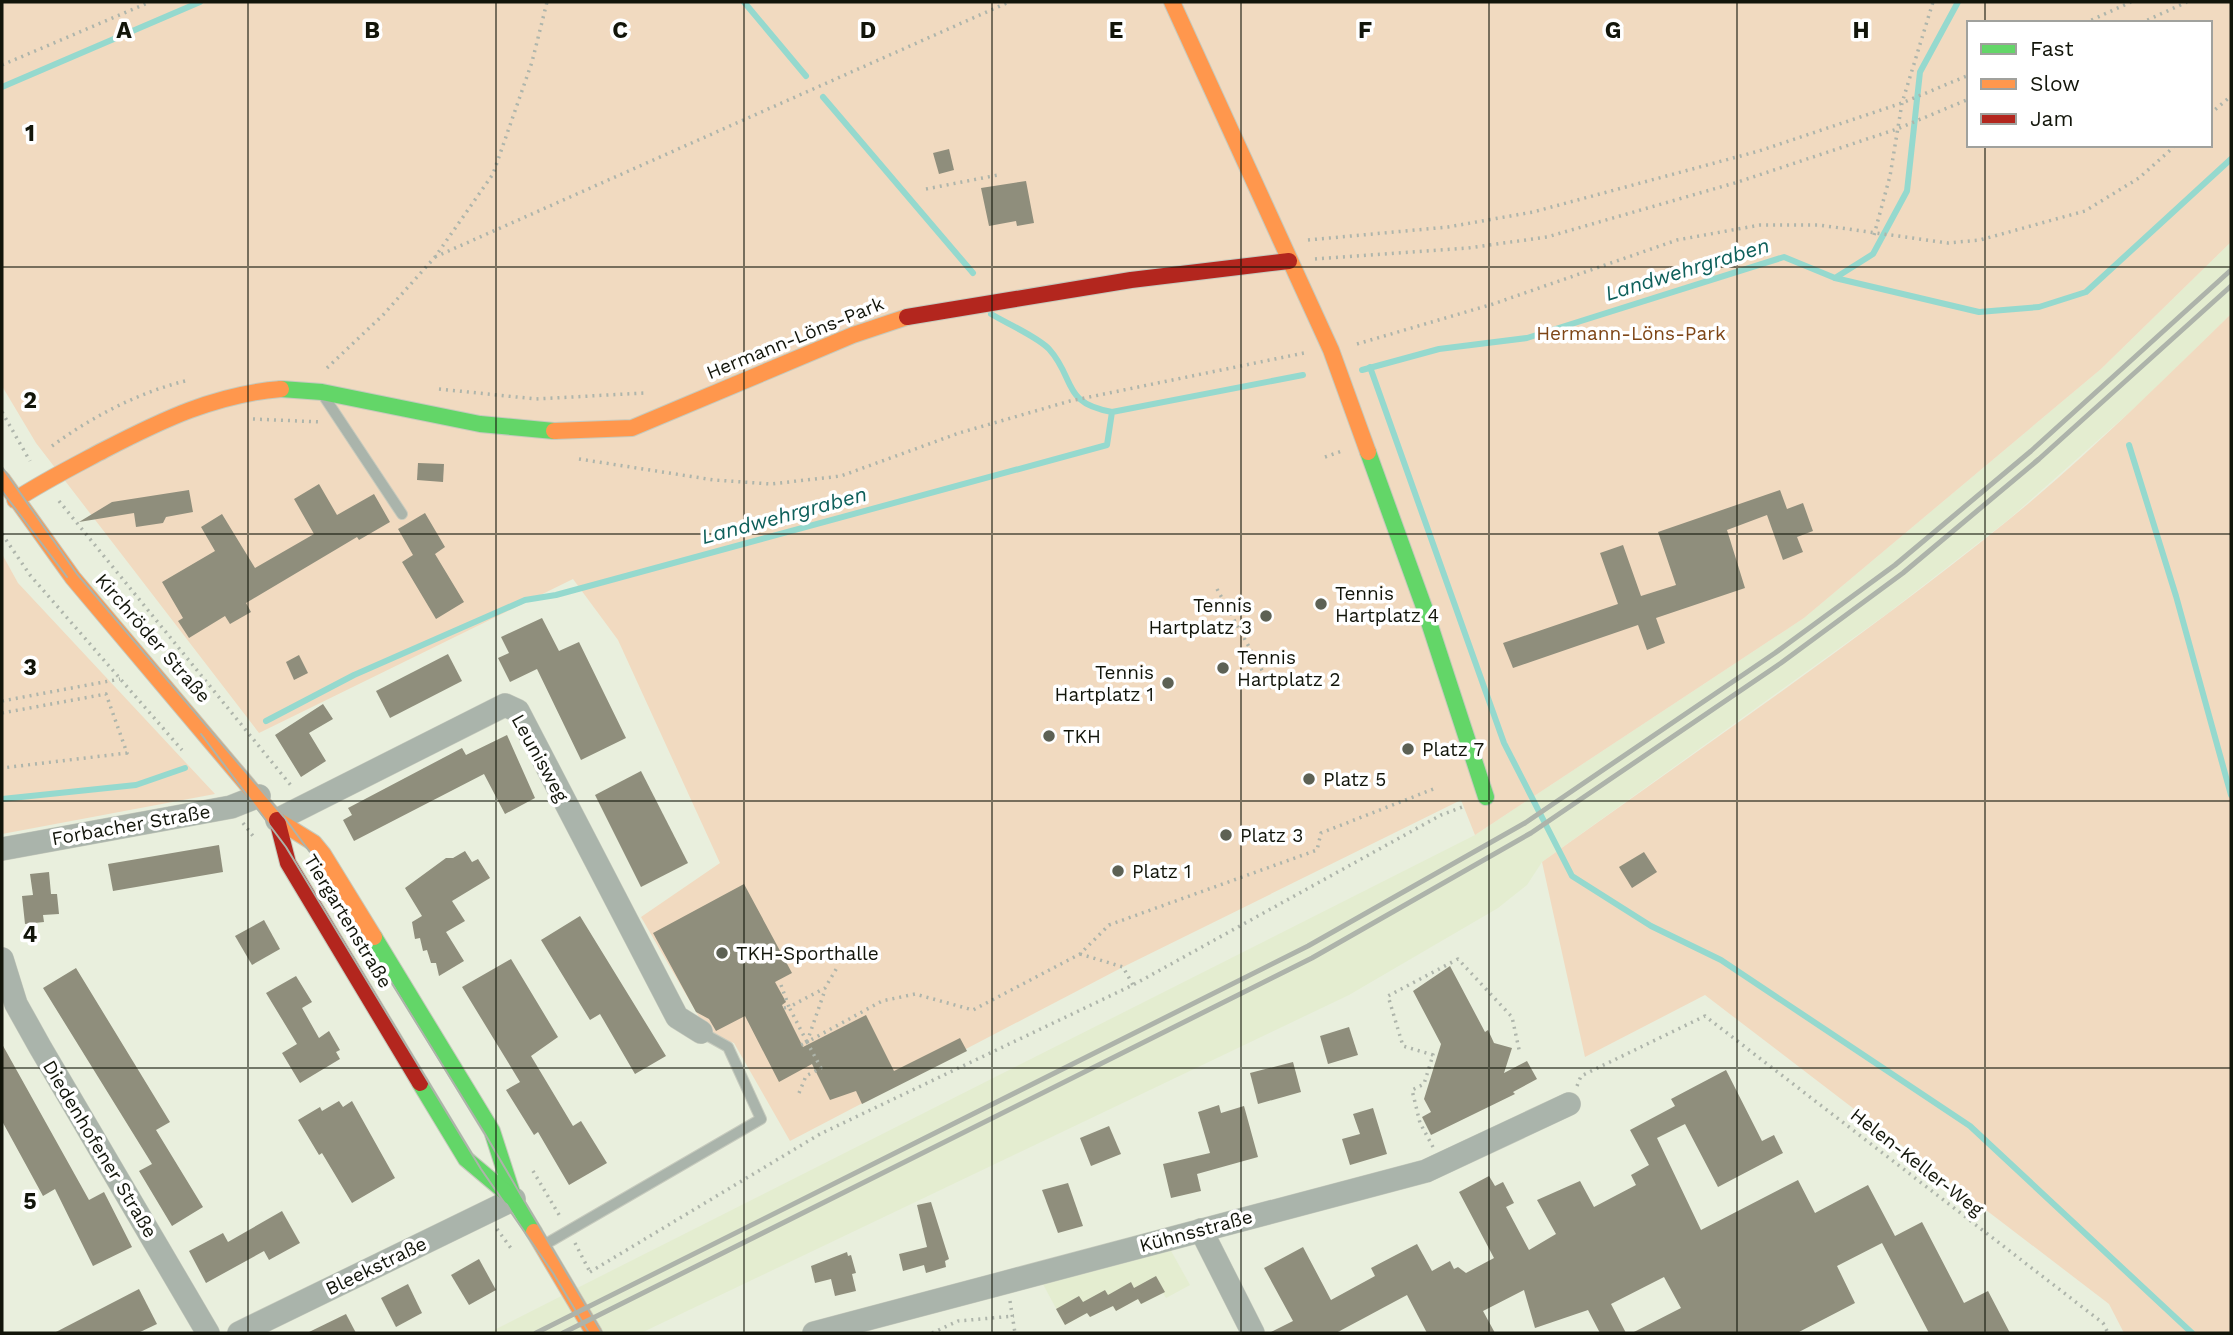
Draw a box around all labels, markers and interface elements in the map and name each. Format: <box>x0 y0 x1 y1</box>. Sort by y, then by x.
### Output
text: A <box>116 17 132 44</box>
text: B <box>364 17 380 44</box>
text: C <box>612 17 628 44</box>
text: D <box>860 17 876 44</box>
text: E <box>1109 17 1123 44</box>
text: F <box>1358 17 1372 44</box>
text: G <box>1605 17 1621 44</box>
text: H <box>1852 17 1870 44</box>
legend <box>1967 21 2212 147</box>
text: Fast <box>2030 36 2074 61</box>
text: Slow <box>2030 71 2080 96</box>
text: Jam <box>2030 106 2073 131</box>
text: 1 <box>25 120 35 147</box>
water label: Landwehrgraben <box>1602 232 1772 306</box>
street label: Hermann-Löns-Park <box>703 292 887 384</box>
park label: Hermann-Löns-Park <box>1536 322 1726 345</box>
text: 2 <box>23 387 37 414</box>
water label: Landwehrgraben <box>698 481 870 549</box>
street label: Kirchröder Straße <box>91 569 215 707</box>
place label: Tennis Hartplatz 4 <box>1335 582 1439 627</box>
place label: Tennis Hartplatz 3 <box>1149 594 1252 639</box>
marker: Tennis Hartplatz 4 <box>1313 596 1329 612</box>
marker: Tennis Hartplatz 3 <box>1258 608 1274 624</box>
place label: Tennis Hartplatz 2 <box>1237 646 1341 691</box>
text: 3 <box>23 654 37 681</box>
marker: Tennis Hartplatz 2 <box>1215 660 1231 676</box>
place label: Tennis Hartplatz 1 <box>1055 661 1154 706</box>
marker: Tennis Hartplatz 1 <box>1160 675 1176 691</box>
street label: Leunisweg <box>507 710 574 807</box>
place label: TKH <box>1063 725 1101 748</box>
marker: TKH <box>1041 728 1057 744</box>
place label: Platz 7 <box>1422 738 1484 761</box>
marker: Platz 7 <box>1400 741 1416 757</box>
place label: Platz 5 <box>1323 768 1386 791</box>
marker: Platz 5 <box>1301 771 1317 787</box>
street label: Forbacher Straße <box>50 800 212 850</box>
place label: Platz 3 <box>1240 824 1303 847</box>
marker: Platz 3 <box>1218 827 1234 843</box>
street label: Tiergartenstraße <box>299 850 397 992</box>
place label: Platz 1 <box>1132 860 1191 883</box>
marker: Platz 1 <box>1110 863 1126 879</box>
text: 4 <box>23 921 38 948</box>
place label: TKH-Sporthalle <box>736 942 879 965</box>
marker: TKH-Sporthalle <box>714 945 730 961</box>
street label: Diedenhofener Straße <box>38 1056 162 1242</box>
street label: Helen-Keller-Weg <box>1846 1103 1989 1222</box>
text: 5 <box>23 1188 37 1215</box>
street label: Kühnsstraße <box>1137 1205 1255 1257</box>
street label: Bleekstraße <box>322 1232 430 1300</box>

